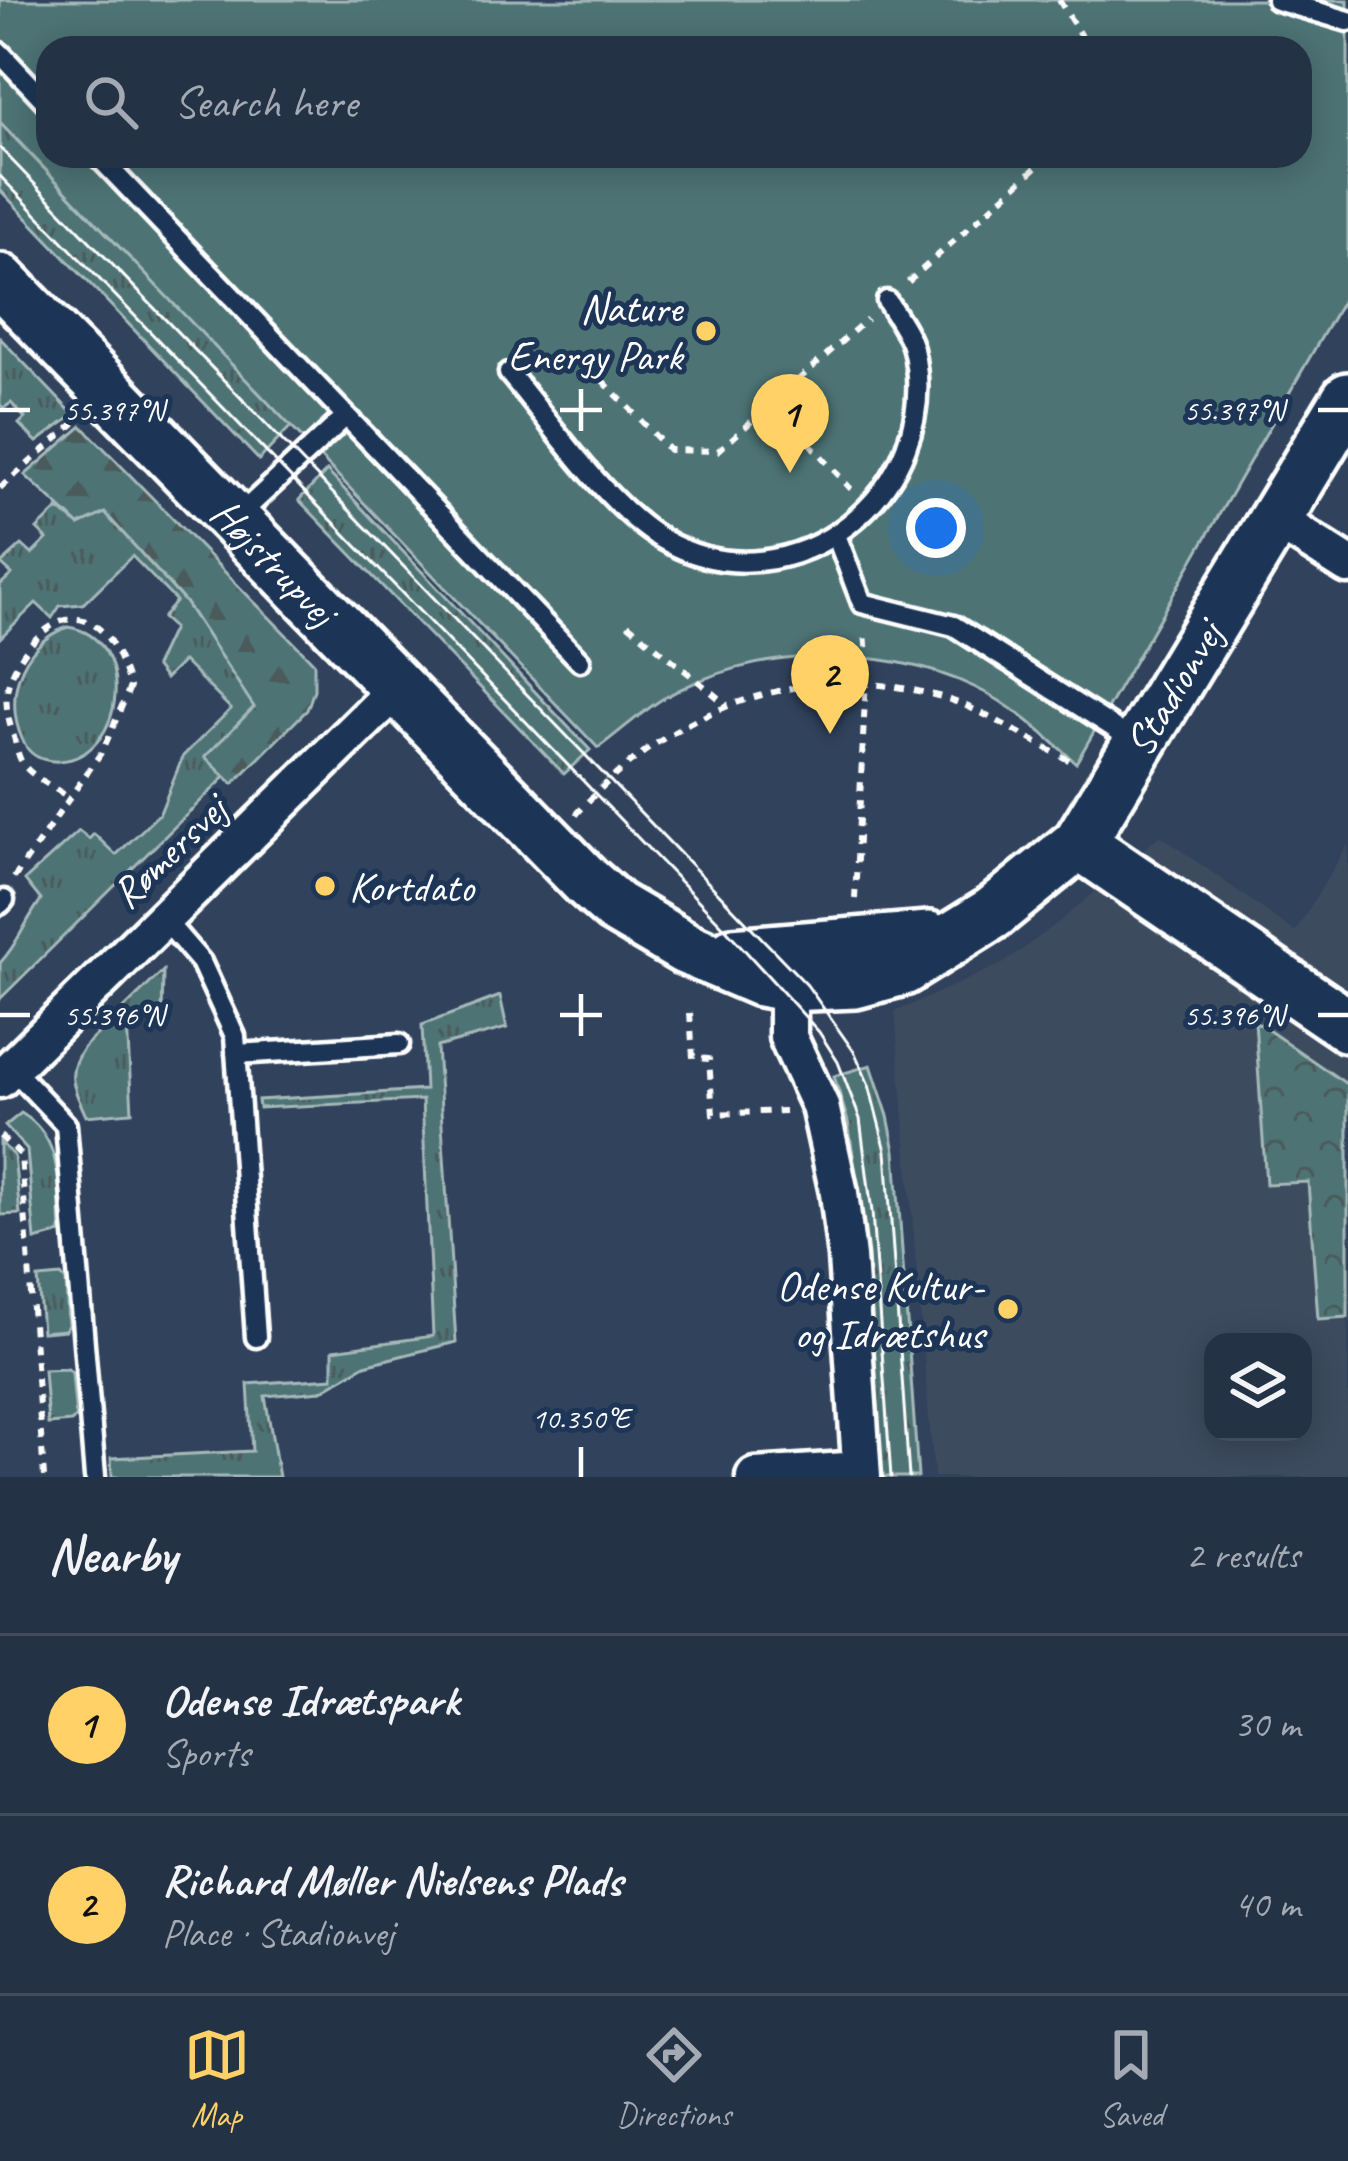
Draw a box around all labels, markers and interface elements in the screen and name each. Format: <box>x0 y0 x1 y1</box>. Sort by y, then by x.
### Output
search box <box>36 36 1312 168</box>
icon: search <box>78 69 144 135</box>
text: Search here <box>174 74 357 131</box>
place label: Nature Energy Park <box>508 282 685 383</box>
marker: Nature Energy Park <box>693 318 719 344</box>
pin: 1 <box>751 374 829 473</box>
text: 55.397°N <box>64 391 169 429</box>
text: 55.397°N <box>1184 391 1289 429</box>
street label: Højstrupvej <box>199 487 351 641</box>
your location <box>906 498 966 558</box>
street label: Stadionvej <box>1113 608 1238 766</box>
pin: 2 <box>791 635 869 734</box>
street label: Rømersvej <box>100 781 242 920</box>
place label: Kortdato <box>349 861 476 914</box>
marker: Kortdato <box>312 873 338 899</box>
text: 55.396°N <box>64 996 169 1034</box>
text: 55.396°N <box>1184 996 1289 1034</box>
place label: Odense Kultur- og Idrætshus <box>777 1260 988 1361</box>
marker: Odense Kultur- og Idrætshus <box>995 1296 1021 1322</box>
map controls <box>1204 1333 1312 1441</box>
button: layers <box>1204 1333 1312 1441</box>
text: 10.350°E <box>532 1399 634 1437</box>
text: Nearby <box>48 1523 176 1587</box>
text: 2 results <box>1186 1531 1300 1580</box>
text: Odense Idrætspark <box>162 1672 459 1729</box>
text: 1 <box>78 1700 96 1749</box>
text: 30 m <box>1234 1700 1300 1749</box>
text: Sports <box>162 1729 250 1778</box>
text: Richard Møller Nielsens Plads <box>162 1852 622 1909</box>
text: 2 <box>78 1880 96 1929</box>
text: 40 m <box>1234 1880 1300 1929</box>
text: Place · Stadionvej <box>162 1909 394 1958</box>
tab: Map <box>184 2022 250 2136</box>
tab: Directions <box>617 2022 731 2136</box>
tab: Saved <box>1098 2022 1164 2136</box>

